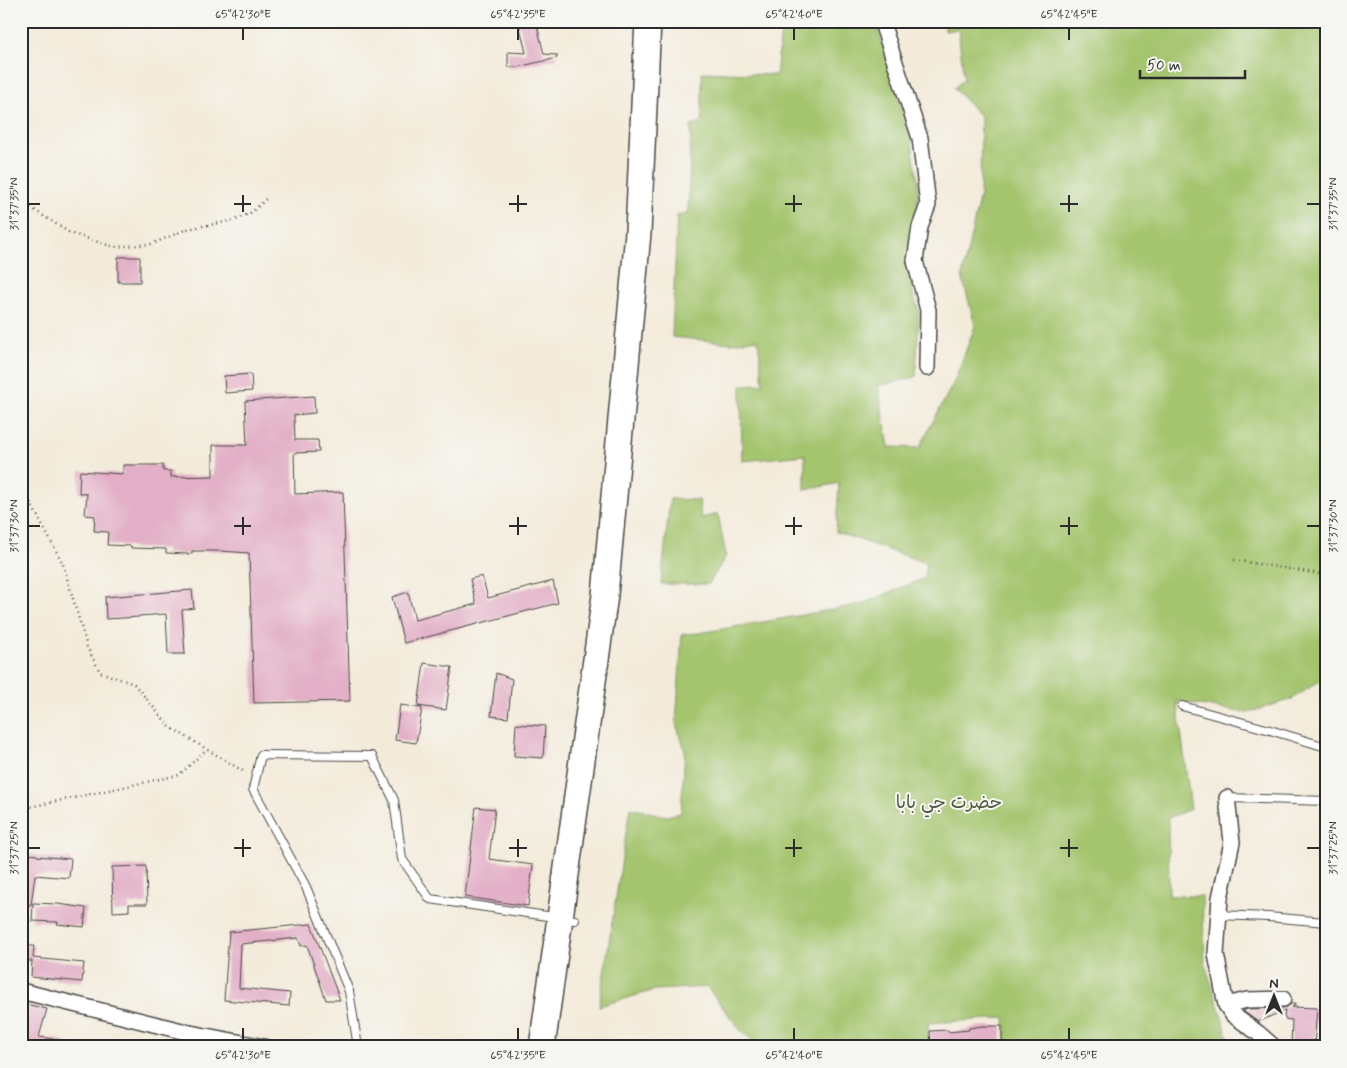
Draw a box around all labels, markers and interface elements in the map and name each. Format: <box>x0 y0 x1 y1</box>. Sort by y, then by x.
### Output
text: 65°42'30"E <box>215 7 271 23</box>
text: 65°42'35"E <box>490 7 546 23</box>
text: 65°42'40"E <box>765 7 823 23</box>
text: 65°42'45"E <box>1040 7 1098 23</box>
scale bar <box>1140 48 1244 80</box>
text: 50 m <box>1147 56 1181 76</box>
text: 31°37'35"N <box>7 178 23 230</box>
text: 31°37'35"N <box>1326 178 1342 230</box>
text: 31°37'30"N <box>7 499 23 553</box>
text: 31°37'30"N <box>1326 499 1342 553</box>
park label: حضرت جي بابا <box>896 791 1002 818</box>
text: 31°37'25"N <box>7 821 23 875</box>
text: 31°37'25"N <box>1326 821 1342 875</box>
north arrow <box>1250 970 1300 1020</box>
text: N <box>1269 975 1279 993</box>
text: 65°42'30"E <box>215 1048 271 1064</box>
text: 65°42'35"E <box>490 1048 546 1064</box>
text: 65°42'40"E <box>765 1048 823 1064</box>
text: 65°42'45"E <box>1040 1048 1098 1064</box>

